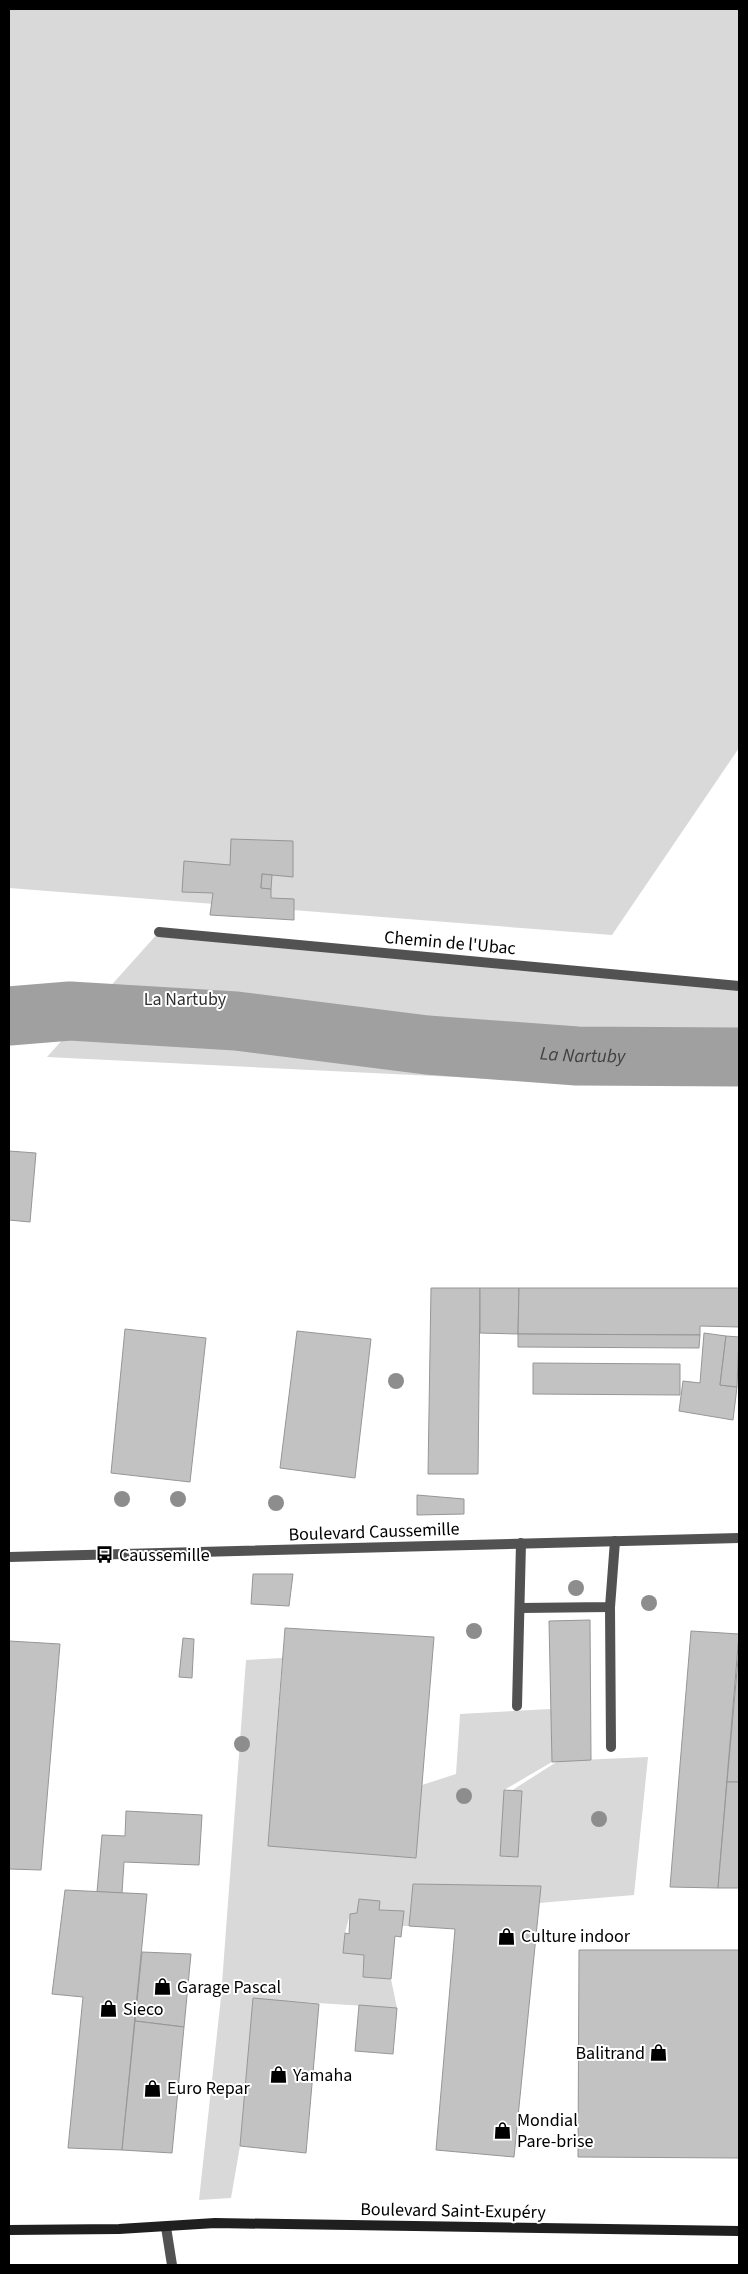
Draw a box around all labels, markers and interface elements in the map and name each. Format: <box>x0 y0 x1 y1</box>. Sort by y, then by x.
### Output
street label: Chemin de l'Ubac <box>383 925 517 961</box>
park label: La Nartuby <box>144 987 227 1012</box>
water label: La Nartuby <box>539 1040 627 1070</box>
street label: Boulevard Caussemille <box>288 1517 460 1547</box>
place label: Caussemille <box>119 1543 210 1568</box>
bus stop icon: Caussemille <box>95 1545 115 1565</box>
place label: Culture indoor <box>521 1924 631 1949</box>
shop icon: Culture indoor <box>497 1926 517 1946</box>
place label: Garage Pascal <box>177 1975 281 2000</box>
shop icon: Garage Pascal <box>153 1977 173 1997</box>
place label: Sieco <box>123 1997 164 2022</box>
shop icon: Sieco <box>99 1999 119 2019</box>
place label: Balitrand <box>576 2041 645 2066</box>
shop icon: Balitrand <box>649 2043 669 2063</box>
place label: Yamaha <box>292 2063 352 2088</box>
shop icon: Yamaha <box>269 2065 289 2085</box>
place label: Euro Repar <box>167 2076 251 2101</box>
shop icon: Euro Repar <box>143 2078 163 2098</box>
place label: Mondial Pare-brise <box>517 2108 593 2154</box>
shop icon: Mondial Pare-brise <box>493 2120 513 2140</box>
street label: Boulevard Saint-Exupéry <box>360 2197 547 2225</box>

